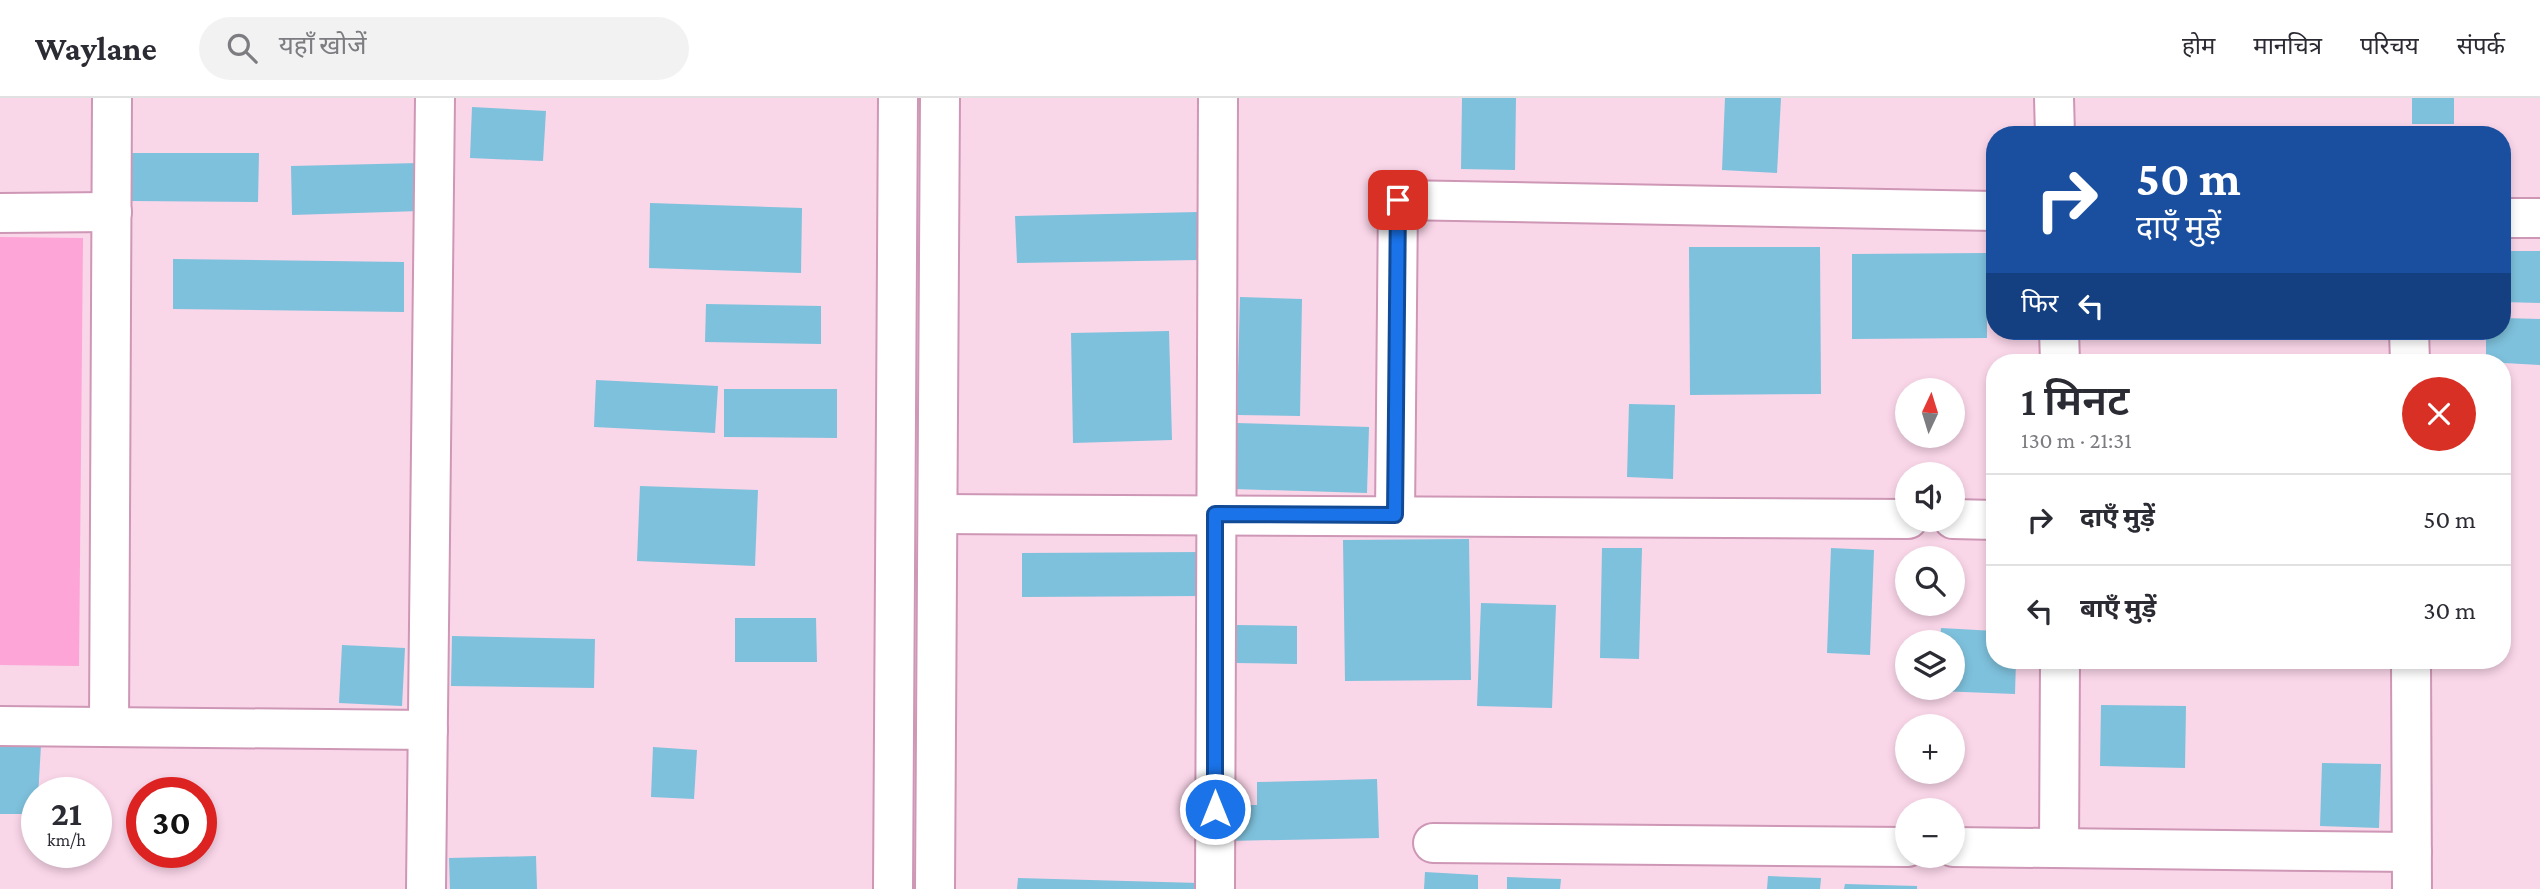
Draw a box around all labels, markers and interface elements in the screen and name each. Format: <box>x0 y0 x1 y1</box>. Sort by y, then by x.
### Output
search box <box>199 17 689 80</box>
icon: search <box>223 29 261 67</box>
text: Waylane <box>35 30 157 67</box>
text: यहाँ खोजें <box>279 31 367 60</box>
text: होम <box>2182 32 2215 59</box>
text: मानचित्र <box>2253 32 2322 59</box>
text: परिचय <box>2360 32 2419 59</box>
text: संपर्क <box>2457 32 2505 59</box>
text: 50 m <box>2136 151 2241 206</box>
icon: right <box>2021 154 2112 245</box>
pin <box>1368 170 1428 230</box>
icon: arrive <box>1379 181 1417 219</box>
text: दाएँ मुड़ें <box>2136 209 2221 245</box>
icon: left <box>2072 287 2110 325</box>
text: फिर <box>2021 289 2058 318</box>
text: 1 मिनट <box>2021 377 2129 424</box>
button: close <box>2402 377 2476 451</box>
north arrow <box>1895 378 1965 448</box>
map controls <box>1895 378 1965 868</box>
text: 130 m · 21:31 <box>2021 427 2132 453</box>
button: sound <box>1895 462 1965 532</box>
icon: right <box>2021 501 2059 539</box>
text: दाएँ मुड़ें <box>2080 503 2155 532</box>
text: 50 m <box>2423 505 2476 534</box>
button: search <box>1895 546 1965 616</box>
icon: left <box>2021 592 2059 630</box>
text: बाएँ मुड़ें <box>2080 594 2156 623</box>
text: 30 m <box>2423 596 2476 625</box>
button: layers <box>1895 630 1965 700</box>
button: + <box>1895 714 1965 784</box>
position arrow <box>1178 772 1252 846</box>
speed limit sign: 30 <box>126 777 217 868</box>
text: 21 <box>51 794 82 833</box>
button: − <box>1895 798 1965 868</box>
text: km/h <box>47 830 86 850</box>

